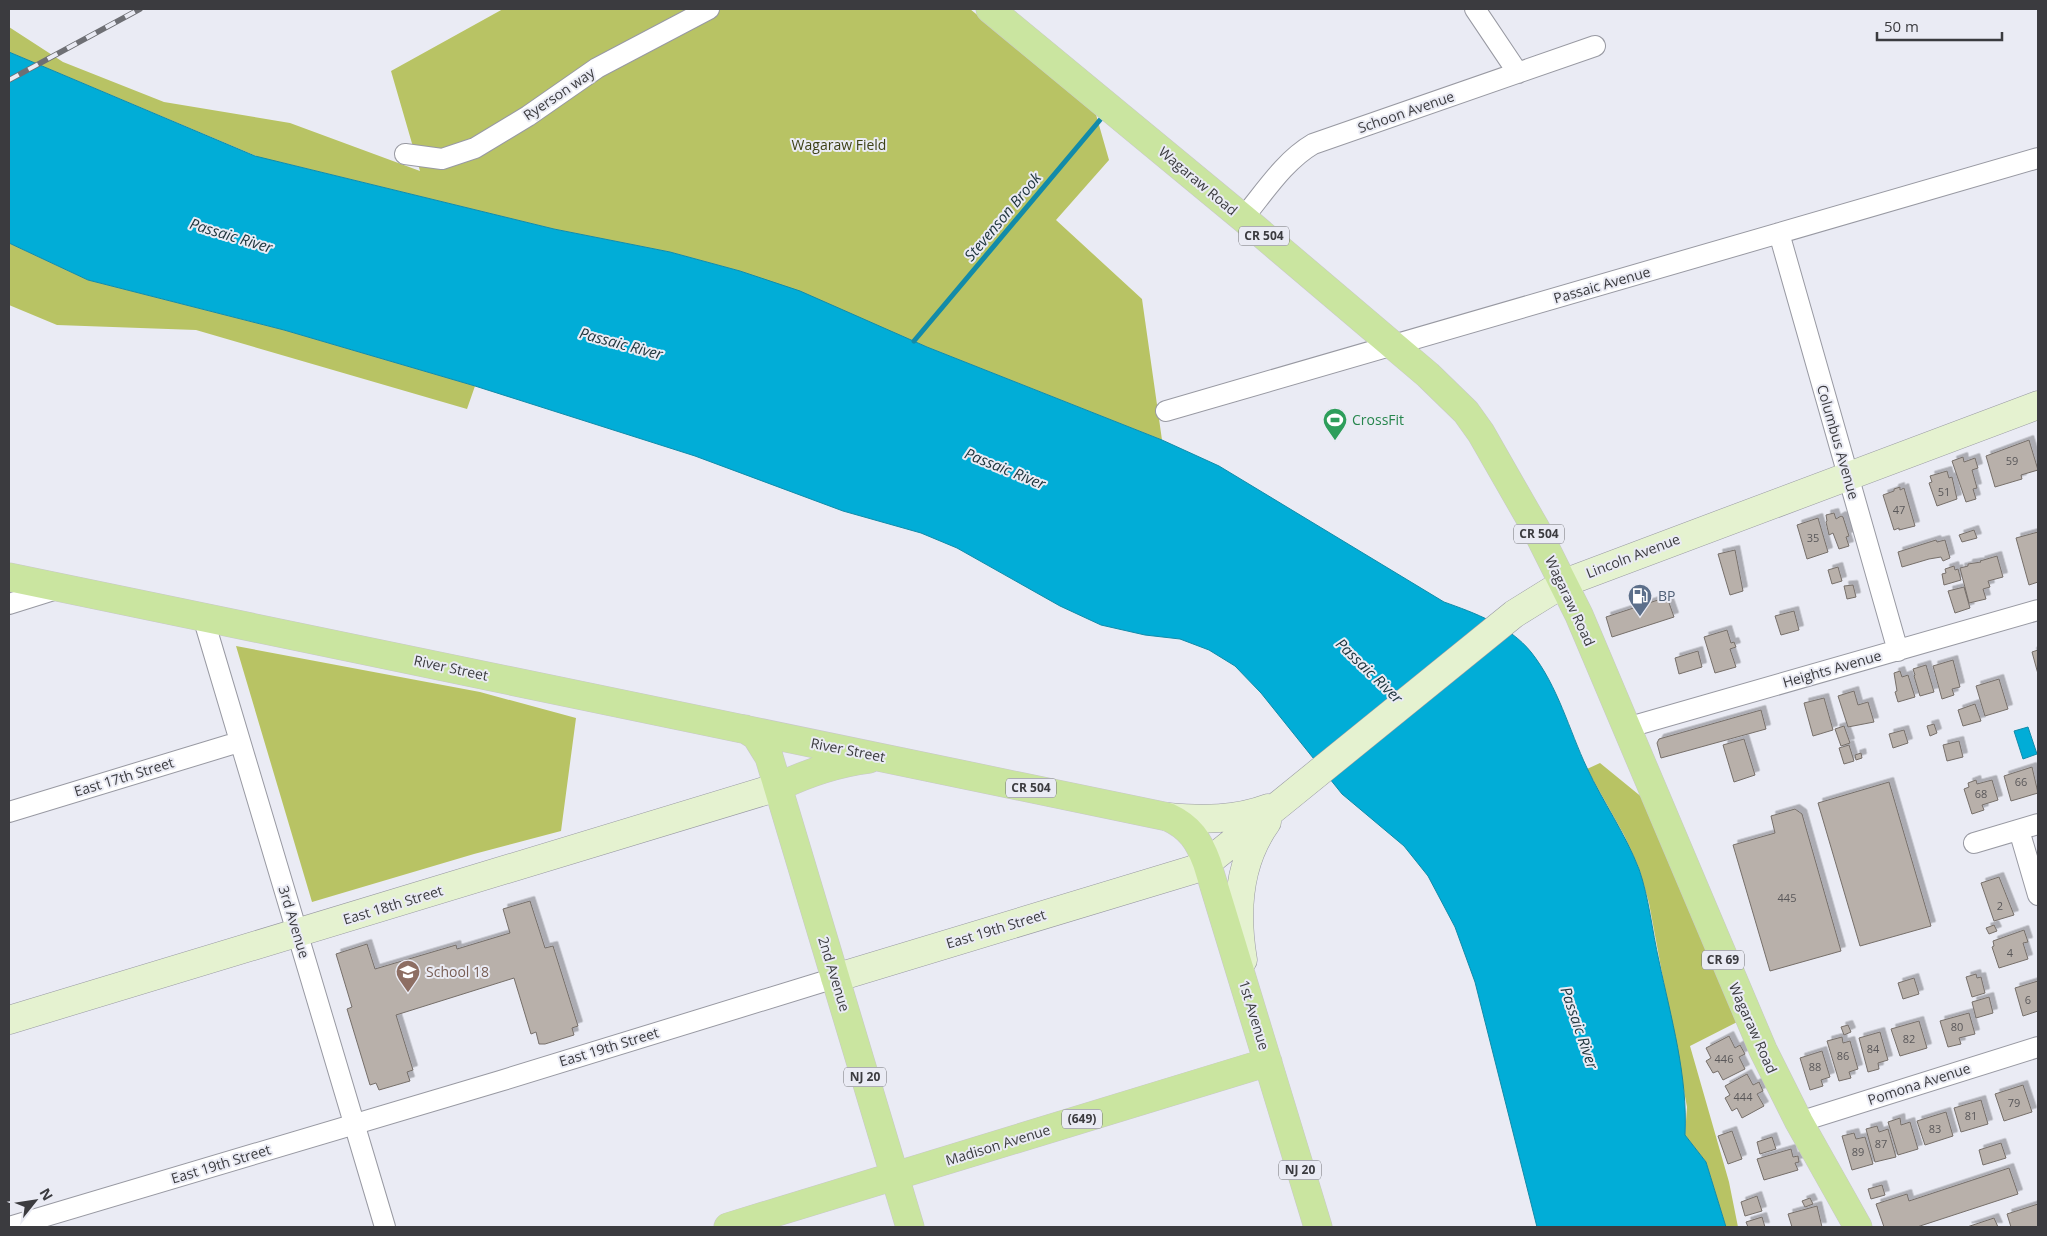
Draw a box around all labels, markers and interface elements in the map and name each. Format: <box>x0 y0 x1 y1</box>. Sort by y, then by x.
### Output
scale bar <box>1877 10 2002 42</box>
text: 50 m <box>1884 16 1919 36</box>
street label: Ryerson way <box>519 62 599 124</box>
street label: Schoon Avenue <box>1355 86 1457 137</box>
park label: Wagaraw Field <box>792 135 886 154</box>
street label: Wagaraw Road <box>1155 142 1242 219</box>
water label: Stevenson Brook <box>959 167 1046 265</box>
water label: Passaic River <box>187 213 276 257</box>
road number: CR 504 <box>1239 227 1289 246</box>
street label: Passaic Avenue <box>1551 262 1653 307</box>
water label: Passaic River <box>577 322 666 364</box>
street label: Columbus Avenue <box>1813 382 1864 502</box>
sports icon: CrossFit <box>1322 407 1348 441</box>
place label: CrossFit <box>1352 410 1404 429</box>
water label: Passaic River <box>962 443 1050 494</box>
house number: 59 <box>2006 453 2018 468</box>
house number: 51 <box>1938 484 1950 499</box>
house number: 47 <box>1893 502 1905 517</box>
road number: CR 504 <box>1514 524 1564 544</box>
street label: Lincoln Avenue <box>1583 529 1683 582</box>
house number: 35 <box>1807 530 1819 545</box>
street label: Wagaraw Road <box>1541 553 1600 649</box>
fuel station icon: BP <box>1627 583 1653 617</box>
place label: BP <box>1658 586 1675 605</box>
water label: Passaic River <box>1332 633 1408 708</box>
street label: Heights Avenue <box>1780 645 1884 692</box>
street label: River Street <box>412 650 490 685</box>
street label: River Street <box>809 733 887 766</box>
street label: East 17th Street <box>72 752 176 801</box>
house number: 66 <box>2015 774 2027 789</box>
road number: CR 504 <box>1006 778 1056 798</box>
house number: 68 <box>1975 786 1987 801</box>
street label: East 18th Street <box>341 880 445 929</box>
street label: 3rd Avenue <box>274 883 315 960</box>
house number: 445 <box>1778 890 1796 905</box>
house number: 2 <box>1997 898 2003 913</box>
street label: East 19th Street <box>944 904 1048 953</box>
street label: 2nd Avenue <box>814 934 855 1014</box>
house number: 4 <box>2007 945 2014 960</box>
road number: CR 69 <box>1702 950 1744 970</box>
school or university icon: School 18 <box>395 959 421 993</box>
place label: School 18 <box>426 962 489 981</box>
street label: 1st Avenue <box>1235 978 1274 1052</box>
street label: Wagaraw Road <box>1725 979 1782 1076</box>
water label: Passaic River <box>1557 984 1604 1072</box>
house number: 6 <box>2025 992 2031 1007</box>
house number: 80 <box>1951 1019 1963 1034</box>
street label: East 19th Street <box>557 1022 661 1071</box>
house number: 82 <box>1903 1031 1915 1046</box>
house number: 84 <box>1867 1041 1880 1056</box>
house number: 86 <box>1837 1048 1849 1063</box>
house number: 446 <box>1715 1051 1733 1066</box>
street label: Pomona Avenue <box>1865 1058 1973 1109</box>
house number: 88 <box>1809 1059 1821 1074</box>
road number: NJ 20 <box>844 1068 886 1086</box>
house number: 444 <box>1734 1089 1753 1104</box>
house number: 79 <box>2008 1095 2020 1110</box>
house number: 81 <box>1965 1108 1977 1123</box>
road number: (649) <box>1062 1110 1102 1128</box>
street label: Madison Avenue <box>943 1120 1053 1169</box>
house number: 83 <box>1929 1121 1941 1136</box>
house number: 87 <box>1875 1136 1887 1151</box>
street label: East 19th Street <box>169 1139 273 1188</box>
house number: 89 <box>1852 1144 1864 1159</box>
road number: NJ 20 <box>1279 1160 1321 1180</box>
north arrow <box>10 1176 60 1226</box>
text: N <box>36 1185 58 1204</box>

